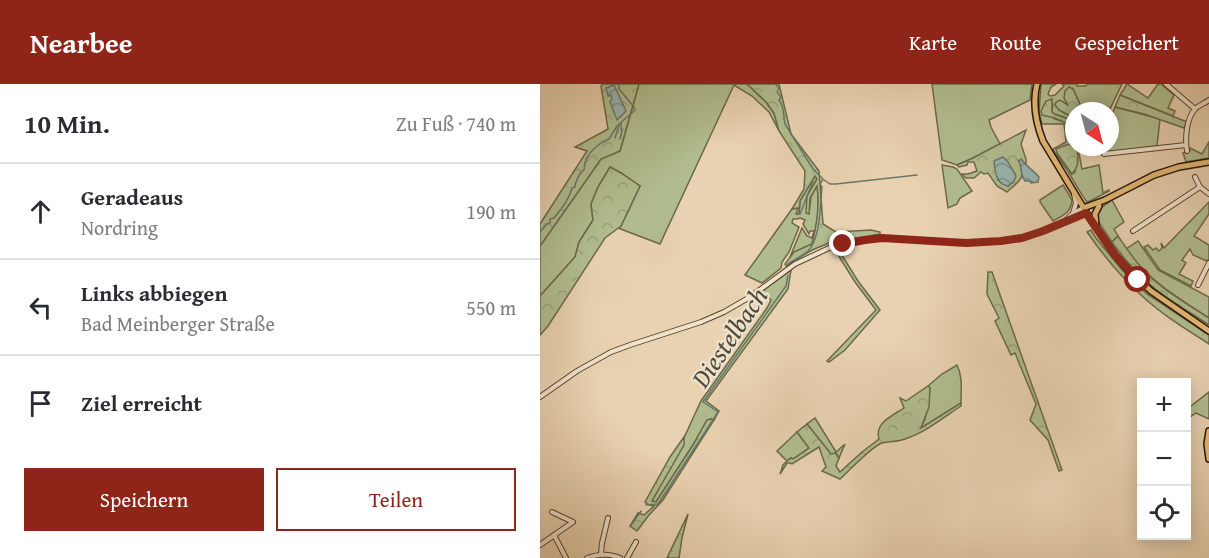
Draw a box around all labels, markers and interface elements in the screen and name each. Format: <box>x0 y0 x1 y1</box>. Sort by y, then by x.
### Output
text: Nearbee <box>30 22 133 63</box>
text: Karte <box>909 27 957 58</box>
text: Route <box>990 27 1042 58</box>
text: Gespeichert <box>1075 27 1179 58</box>
north arrow <box>1065 102 1119 156</box>
text: 10 Min. <box>24 104 110 143</box>
text: Zu Fuß · 740 m <box>396 109 516 138</box>
text: Geradeaus <box>81 181 183 213</box>
icon: ahead <box>24 195 57 228</box>
text: 190 m <box>466 197 516 226</box>
text: Nordring <box>81 213 158 242</box>
route end <box>829 230 855 256</box>
route start <box>1124 266 1150 292</box>
text: Links abbiegen <box>81 277 227 309</box>
water label: Diestelbach <box>680 279 777 396</box>
icon: left <box>24 291 57 324</box>
text: 550 m <box>466 293 516 322</box>
text: Bad Meinberger Straße <box>81 309 275 338</box>
map controls <box>1137 378 1191 540</box>
button: + <box>1137 378 1191 432</box>
icon: arrive <box>24 387 57 420</box>
text: Ziel erreicht <box>81 387 202 419</box>
button: − <box>1137 432 1191 486</box>
button: Speichern <box>24 468 264 531</box>
button: Teilen <box>276 468 516 531</box>
button: locate <box>1137 486 1191 540</box>

